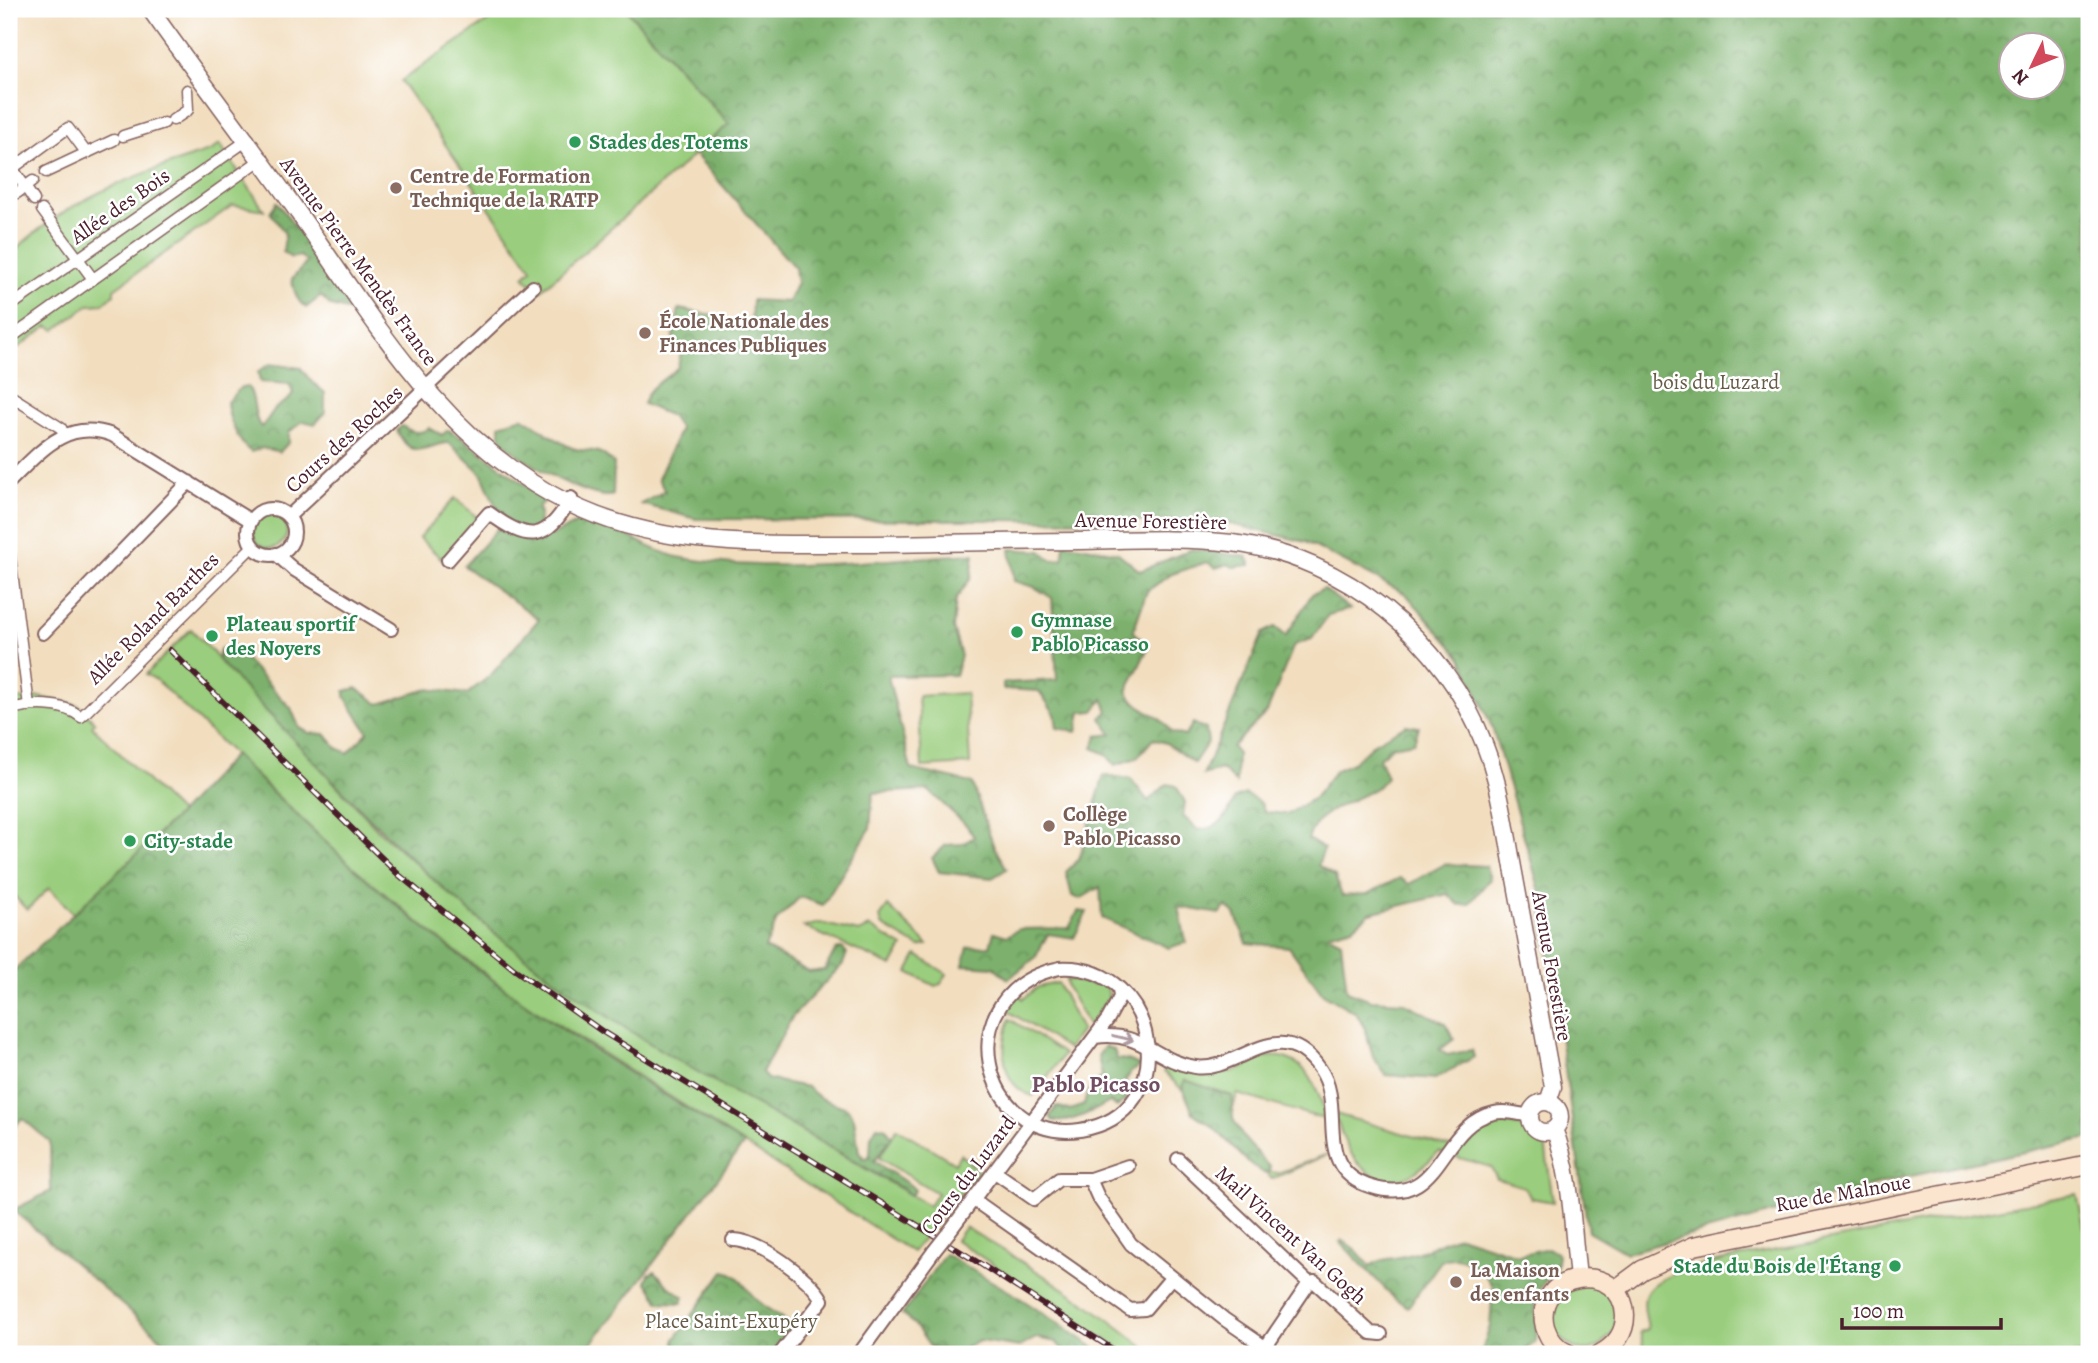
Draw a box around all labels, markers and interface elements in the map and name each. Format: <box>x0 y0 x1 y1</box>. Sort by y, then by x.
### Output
north arrow <box>1996 32 2066 102</box>
text: N <box>2006 63 2035 91</box>
place label: Stades des Totems <box>589 128 748 156</box>
marker: Stades des Totems <box>567 134 583 150</box>
street label: Avenue Pierre Mendès France <box>273 150 444 371</box>
street label: Allée des Bois <box>64 161 175 251</box>
place label: Centre de Formation Technique de la RATP <box>410 162 598 214</box>
marker: Centre de Formation Technique de la RATP <box>388 180 404 196</box>
place label: École Nationale des Finances Publiques <box>659 307 829 359</box>
marker: École Nationale des Finances Publiques <box>637 325 653 341</box>
park label: bois du Luzard <box>1652 368 1780 396</box>
street label: Cours des Roches <box>279 379 409 499</box>
street label: Avenue Forestière <box>1074 506 1227 536</box>
street label: Allée Roland Barthes <box>80 546 225 691</box>
place label: Gymnase Pablo Picasso <box>1031 606 1149 658</box>
place label: Plateau sportif des Noyers <box>226 610 358 662</box>
marker: Gymnase Pablo Picasso <box>1009 624 1025 640</box>
marker: Plateau sportif des Noyers <box>204 628 220 644</box>
place label: Collège Pablo Picasso <box>1063 800 1181 852</box>
marker: Collège Pablo Picasso <box>1041 818 1057 834</box>
place label: City-stade <box>144 827 233 855</box>
marker: City-stade <box>122 833 138 849</box>
street label: Avenue Forestière <box>1525 888 1579 1043</box>
one-way arrow <box>1111 1031 1134 1045</box>
district label: Pablo Picasso <box>1032 1069 1161 1100</box>
street label: Cours du Luzard <box>914 1109 1023 1240</box>
street label: Mail Vincent Van Gogh <box>1209 1159 1373 1311</box>
street label: Rue de Malnoue <box>1773 1167 1913 1219</box>
place label: Stade du Bois de l'Étang <box>1673 1252 1881 1280</box>
place label: La Maison des enfants <box>1470 1256 1569 1308</box>
marker: Stade du Bois de l'Étang <box>1887 1258 1903 1274</box>
marker: La Maison des enfants <box>1448 1274 1464 1290</box>
scale bar <box>1842 1286 2002 1330</box>
text: 100 m <box>1853 1297 1904 1325</box>
park label: Place Saint-Exupéry <box>645 1307 818 1335</box>

